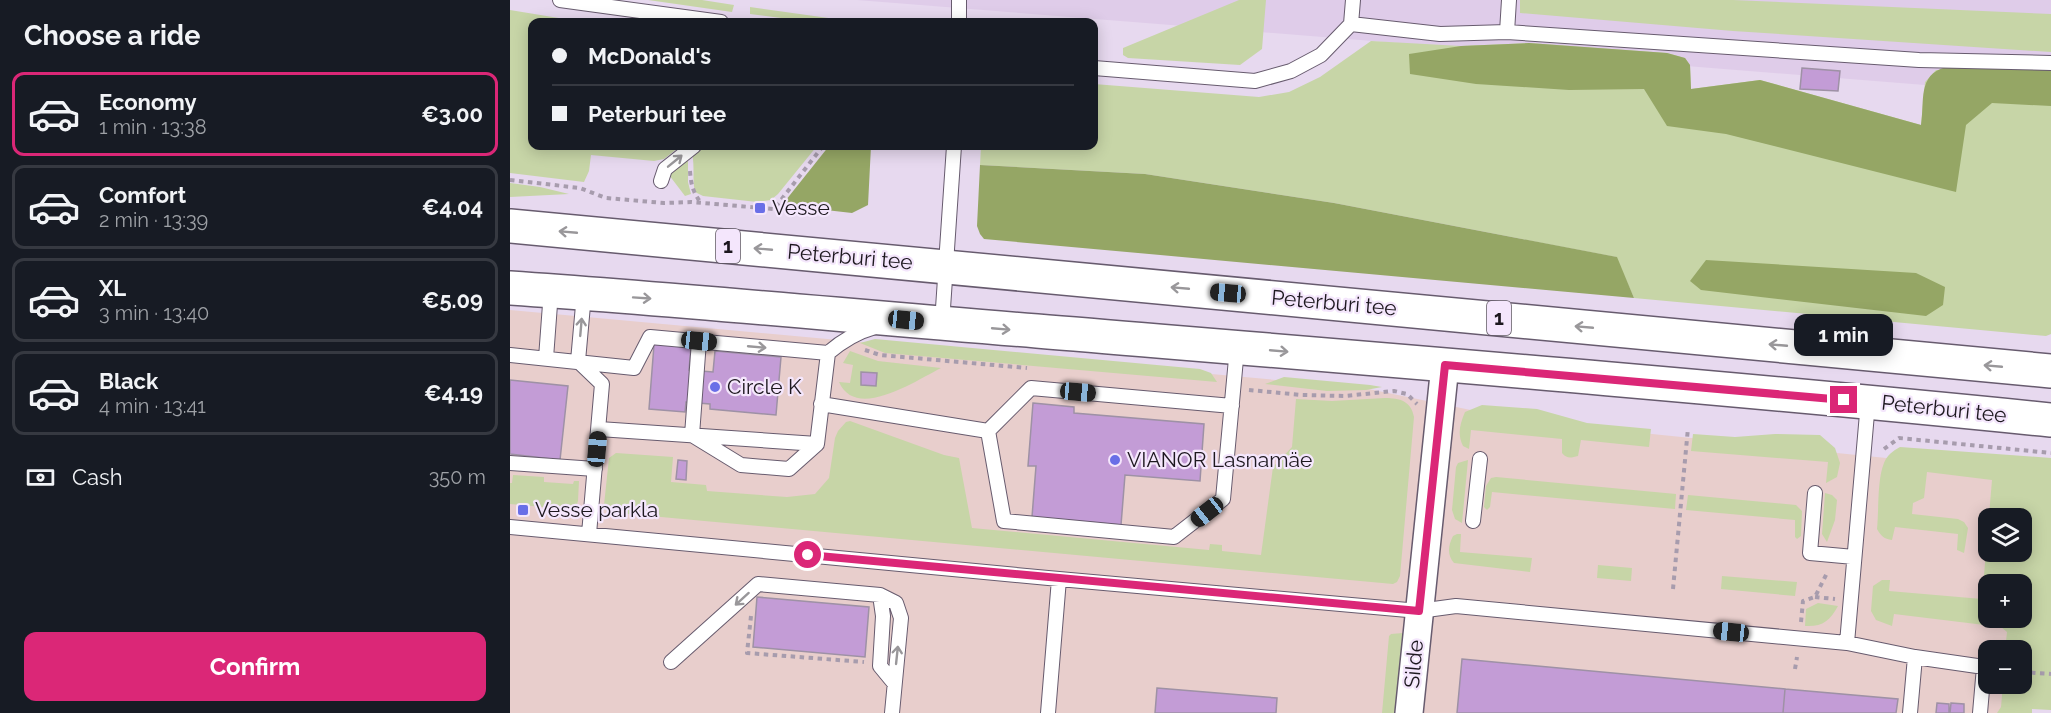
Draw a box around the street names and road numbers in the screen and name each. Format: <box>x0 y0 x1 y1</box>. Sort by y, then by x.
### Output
road number: 1 <box>716 229 740 263</box>
street label: Peterburi tee <box>786 239 914 274</box>
street label: Peterburi tee <box>1270 285 1398 320</box>
road number: 1 <box>1487 301 1511 335</box>
street label: Peterburi tee <box>1880 389 2008 428</box>
street label: Silde <box>1399 639 1428 689</box>

